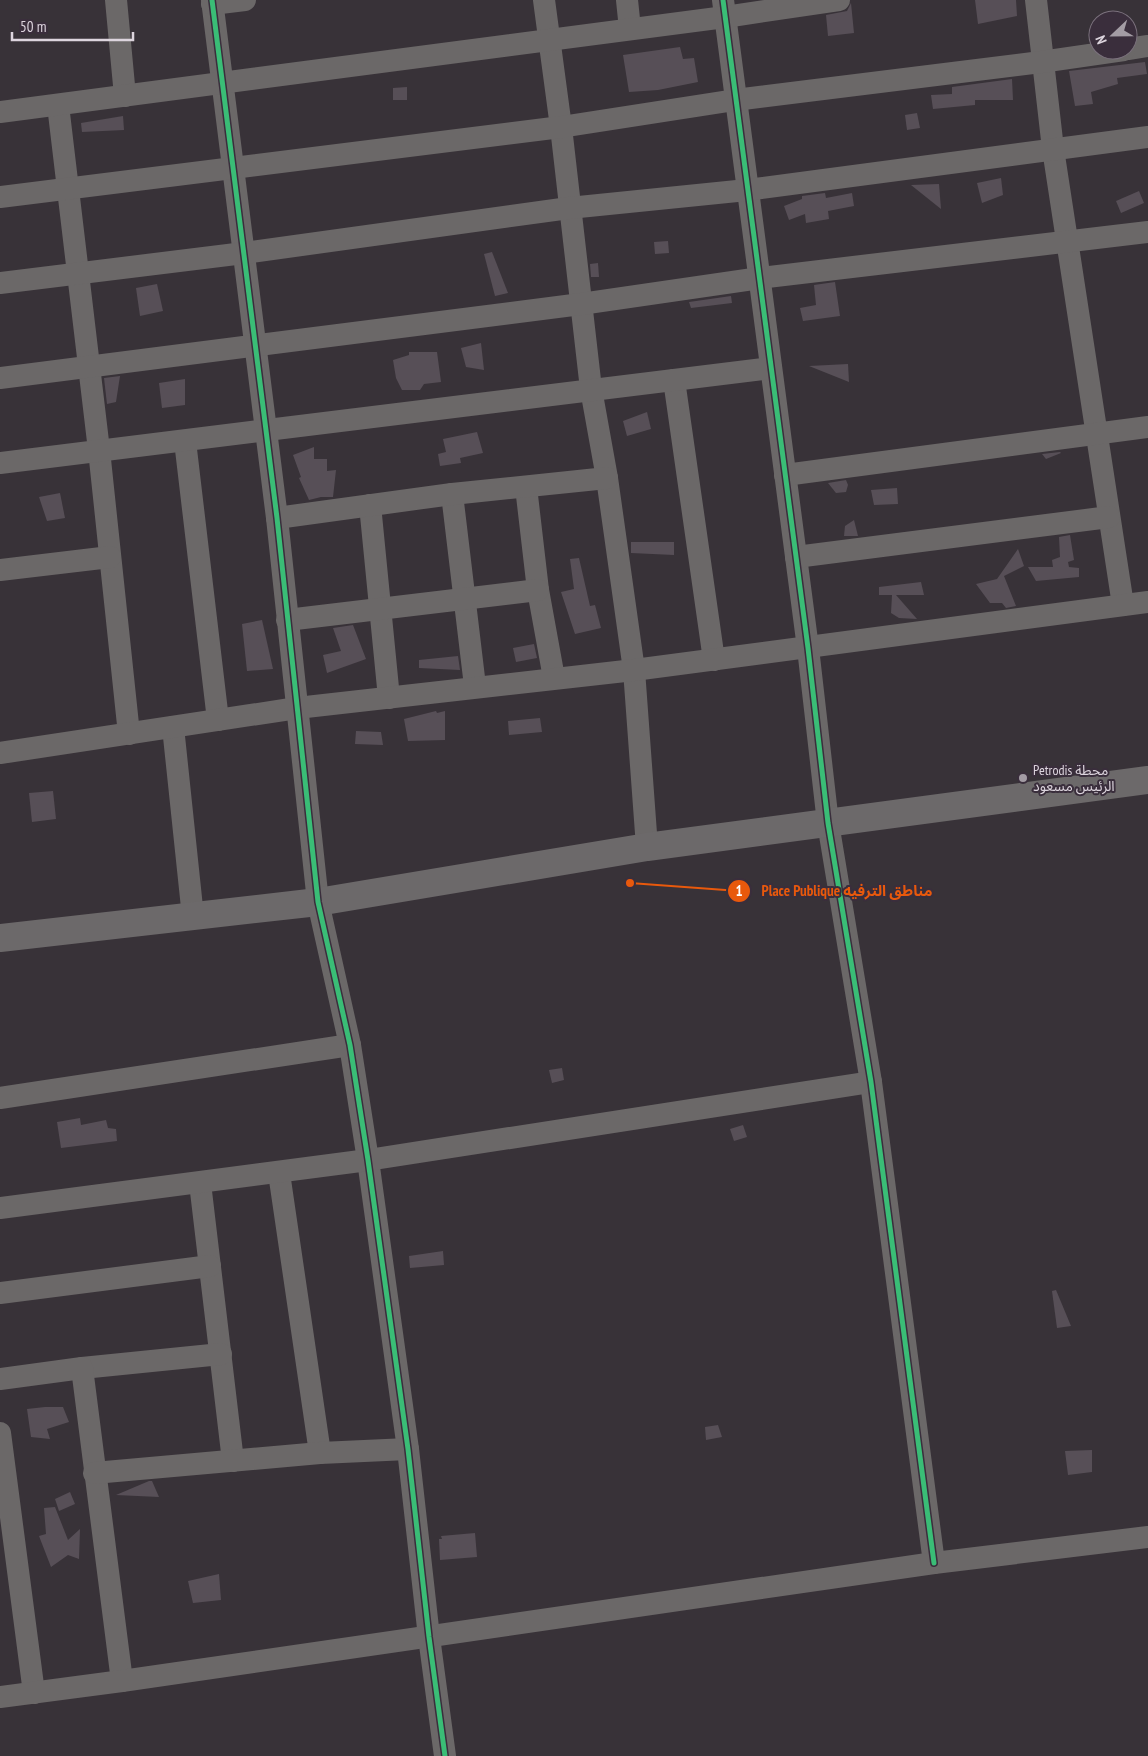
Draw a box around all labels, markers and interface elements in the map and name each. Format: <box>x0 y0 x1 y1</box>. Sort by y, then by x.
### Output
scale bar <box>12 10 134 42</box>
north arrow <box>1088 10 1138 60</box>
text: 50 m <box>20 17 46 36</box>
text: N <box>1091 33 1111 47</box>
place label: Petrodis محطة الرئيس مسعود <box>1033 761 1115 795</box>
marker: Petrodis محطة الرئيس مسعود <box>1017 772 1029 784</box>
callout: Place Publique مناطق الترفيه <box>726 876 942 906</box>
text: 1 <box>735 881 743 900</box>
text: Place Publique مناطق الترفيه <box>762 881 932 900</box>

